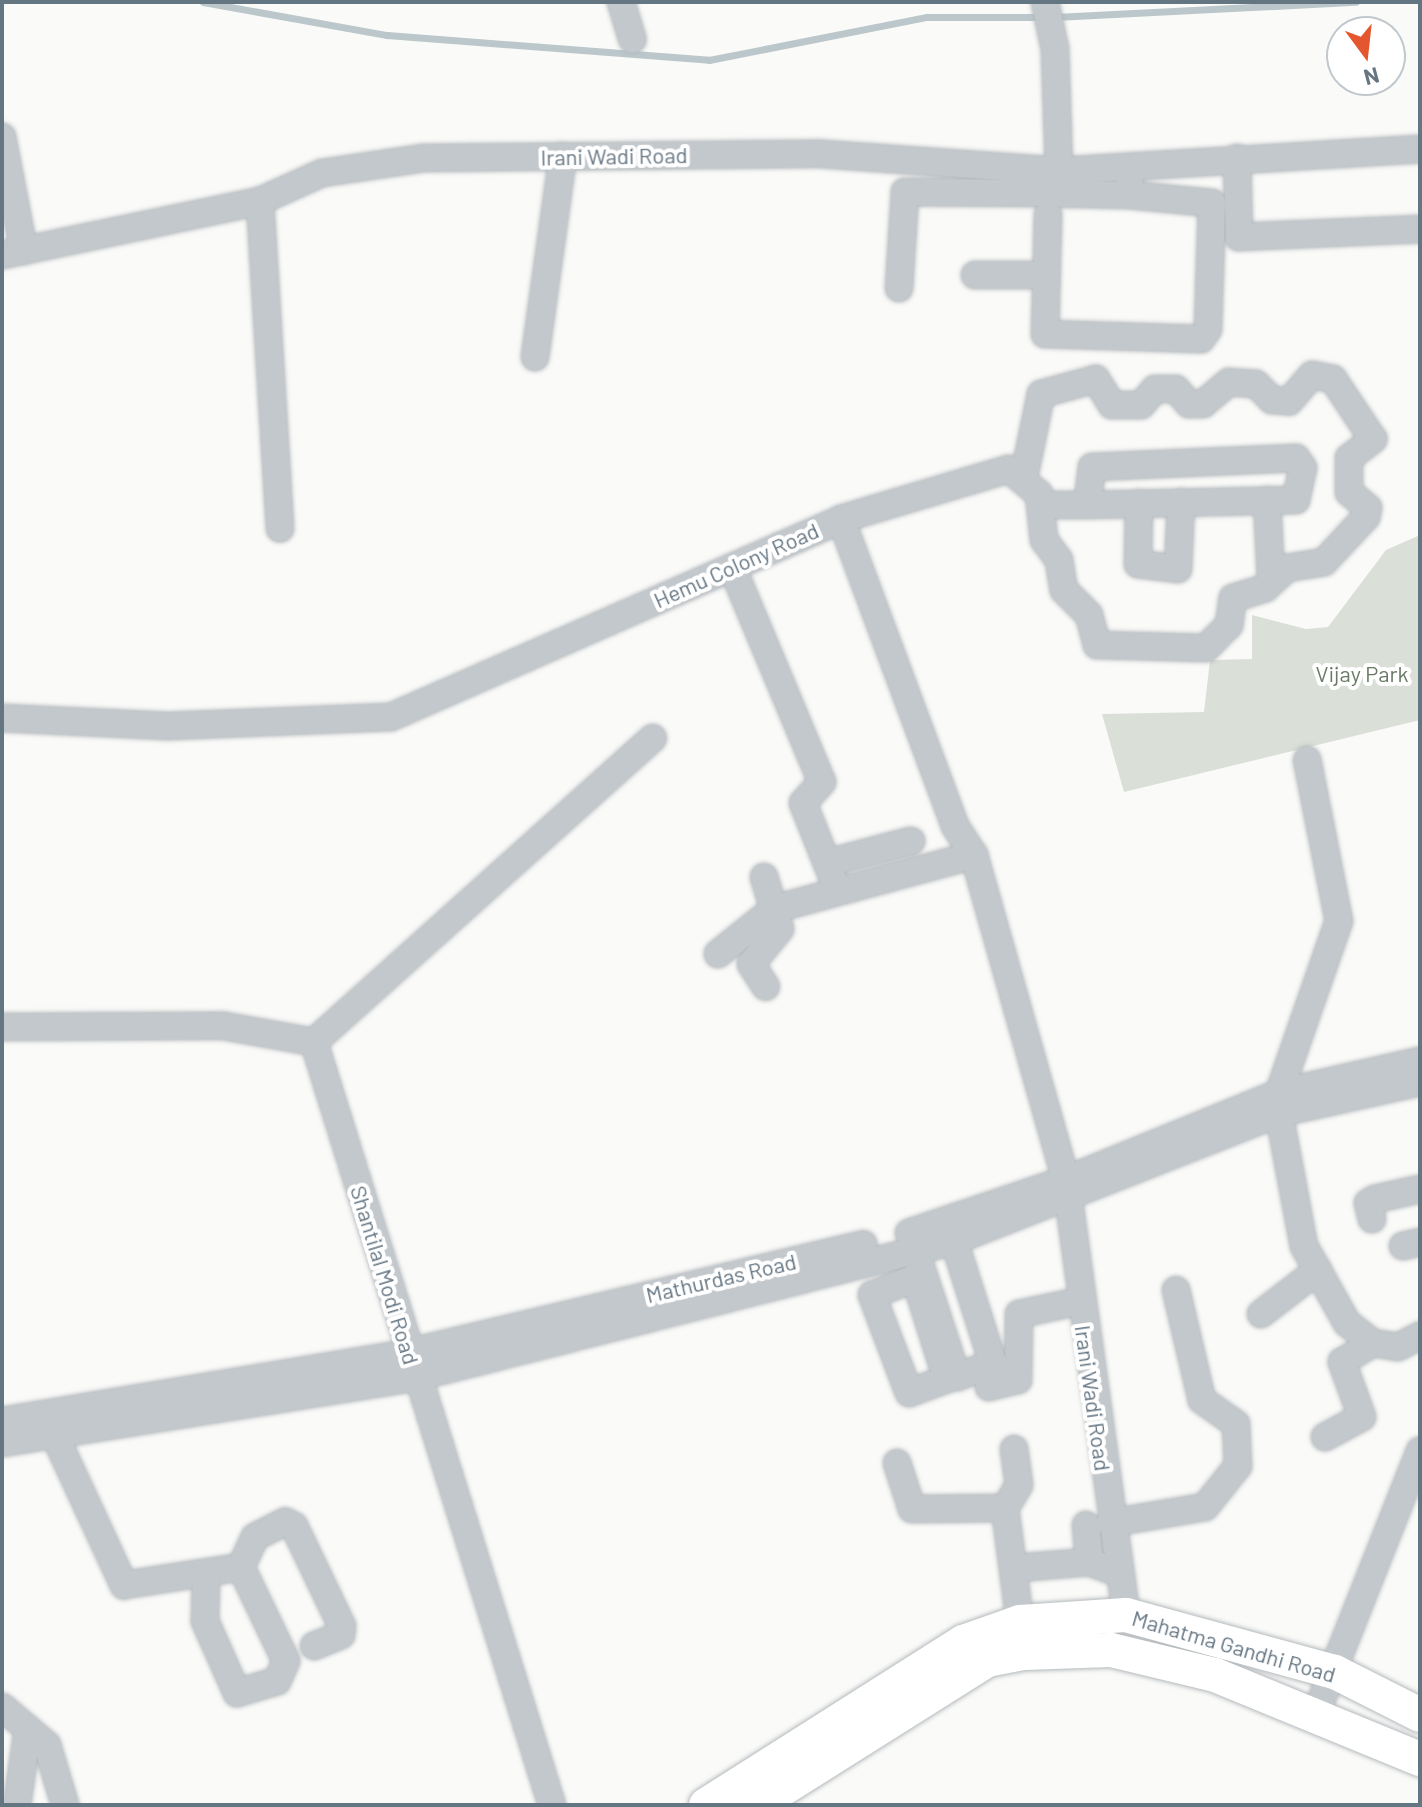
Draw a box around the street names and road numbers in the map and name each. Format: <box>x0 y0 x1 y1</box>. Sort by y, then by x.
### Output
street label: Irani Wadi Road <box>540 142 688 170</box>
street label: Hemu Colony Road <box>649 517 823 613</box>
street label: Shantilal Modi Road <box>345 1182 425 1368</box>
street label: Mathurdas Road <box>643 1248 799 1308</box>
street label: Irani Wadi Road <box>1070 1323 1116 1473</box>
street label: Mahatma Gandhi Road <box>1129 1604 1339 1688</box>

